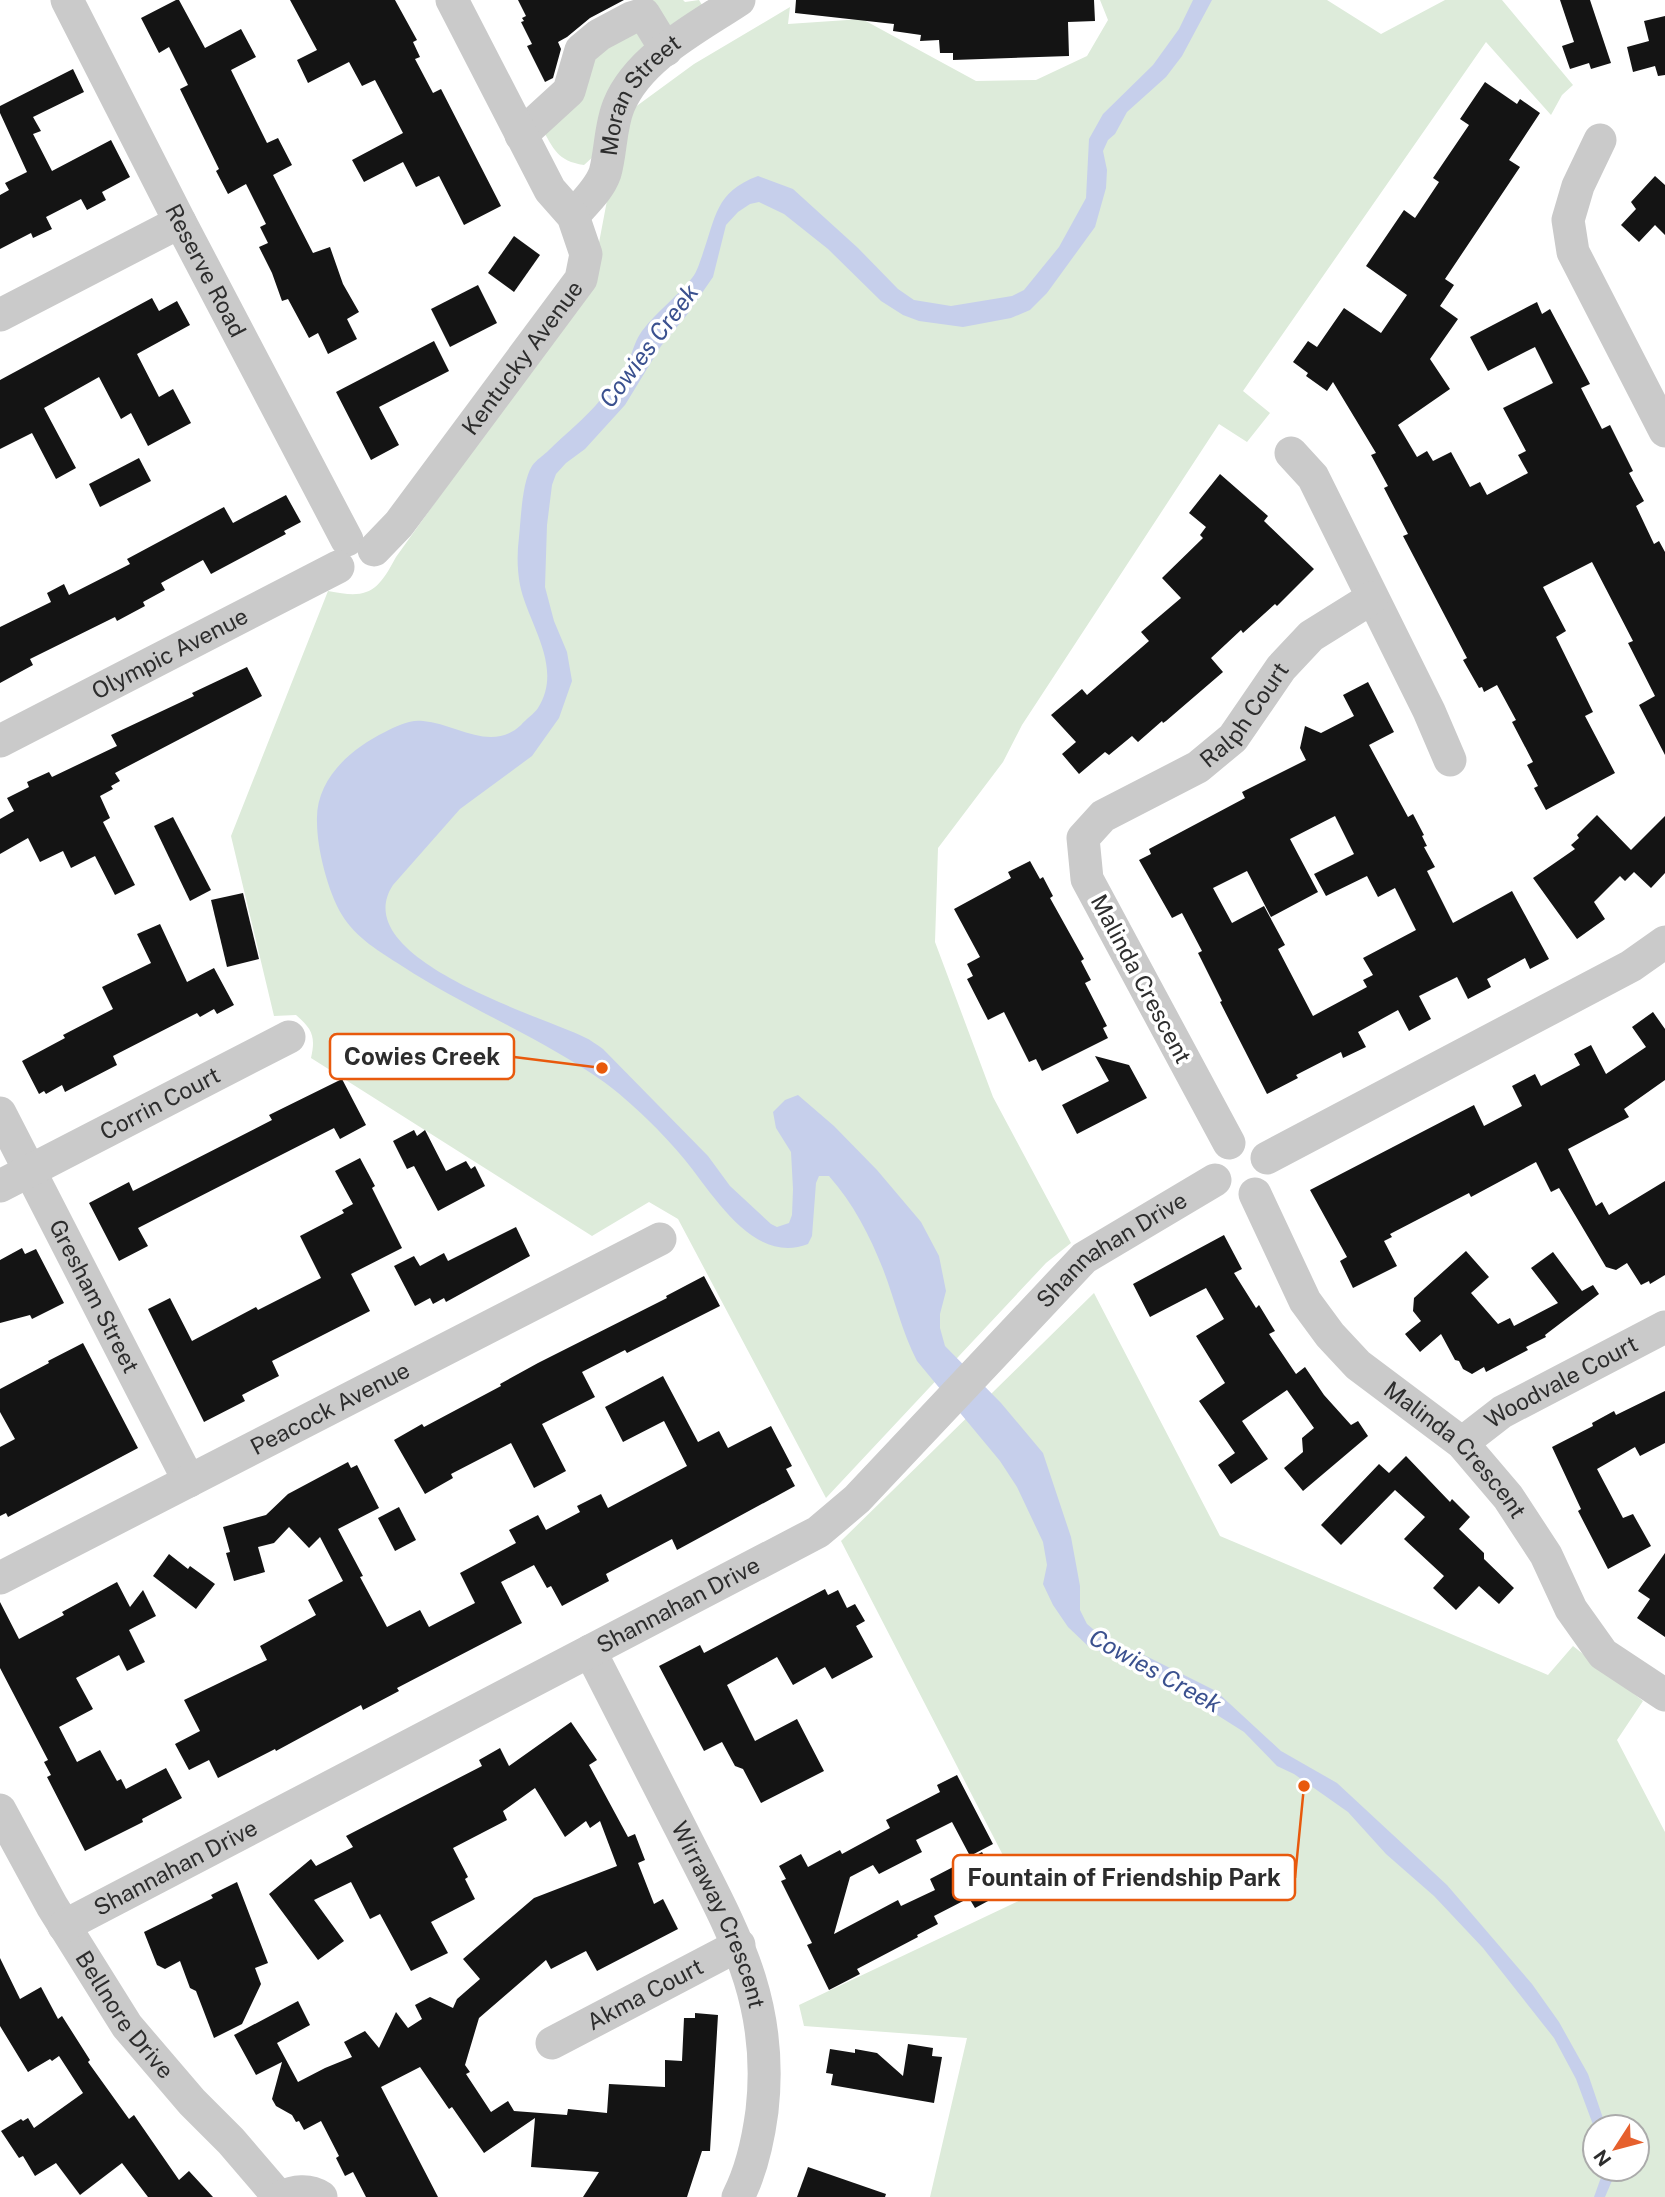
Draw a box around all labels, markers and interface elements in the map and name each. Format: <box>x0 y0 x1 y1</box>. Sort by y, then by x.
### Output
street label: Moran Street <box>595 29 685 157</box>
street label: Reserve Road <box>160 199 252 342</box>
street label: Kentucky Avenue <box>456 275 588 440</box>
water label: Cowies Creek <box>593 278 704 412</box>
street label: Olympic Avenue <box>87 602 252 704</box>
street label: Ralph Court <box>1194 657 1294 773</box>
street label: Malinda Crescent <box>1086 890 1197 1068</box>
callout: Cowies Creek <box>330 1034 514 1079</box>
text: Cowies Creek <box>344 1042 500 1070</box>
street label: Corrin Court <box>95 1061 224 1145</box>
street label: Shannahan Drive <box>1030 1186 1192 1313</box>
street label: Gresham Street <box>44 1215 145 1377</box>
street label: Woodvale Court <box>1479 1330 1642 1434</box>
street label: Peacock Avenue <box>246 1356 414 1460</box>
street label: Malinda Crescent <box>1379 1375 1532 1523</box>
street label: Shannahan Drive <box>592 1551 764 1658</box>
water label: Cowies Creek <box>1084 1622 1227 1718</box>
street label: Shannahan Drive <box>89 1813 262 1921</box>
street label: Wirraway Crescent <box>666 1817 771 2011</box>
callout: Fountain of Friendship Park <box>953 1855 1295 1900</box>
text: Fountain of Friendship Park <box>967 1863 1281 1891</box>
street label: Bellnore Drive <box>70 1946 180 2084</box>
street label: Akma Court <box>582 1952 707 2035</box>
north arrow <box>1581 2113 1651 2183</box>
text: N <box>1589 2146 1616 2170</box>

